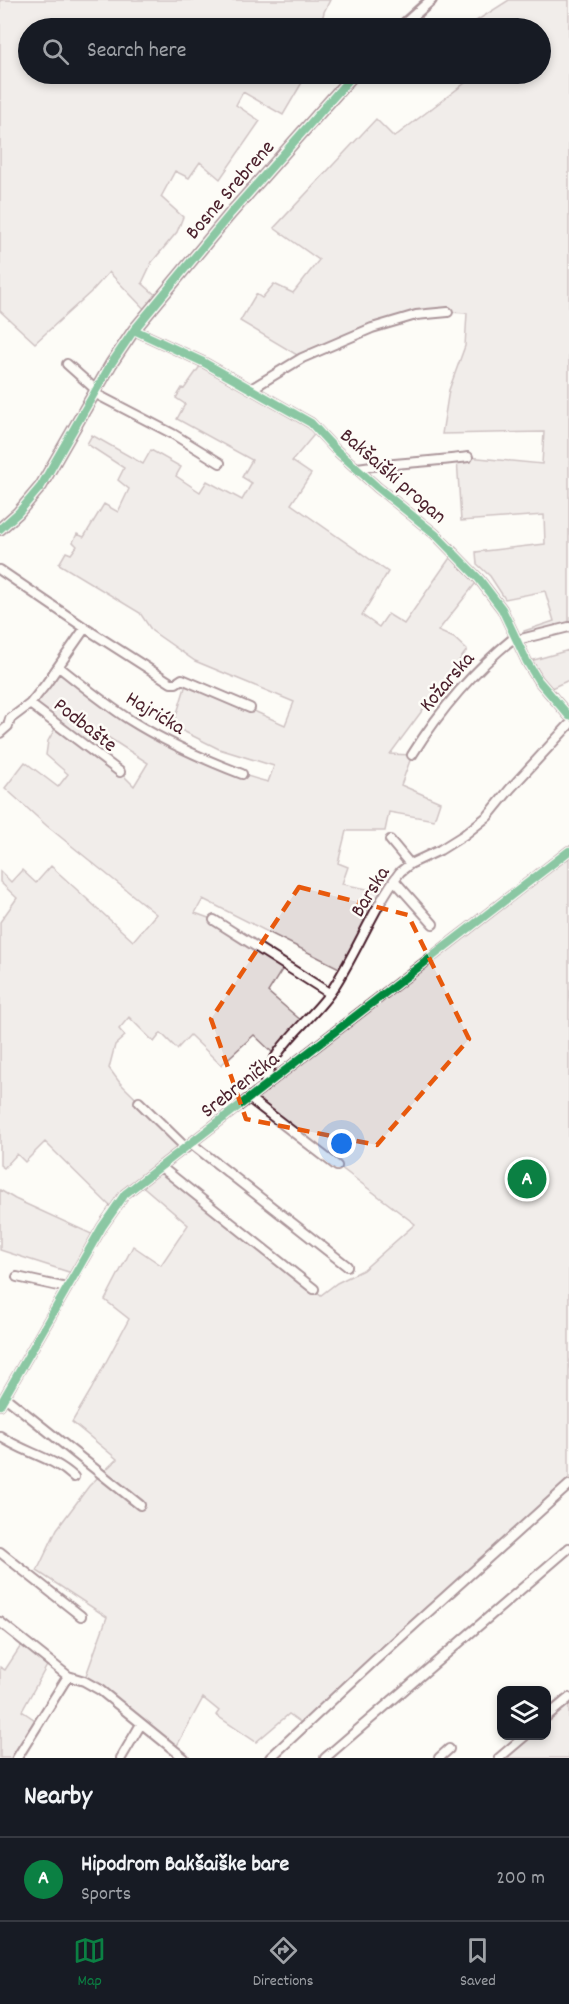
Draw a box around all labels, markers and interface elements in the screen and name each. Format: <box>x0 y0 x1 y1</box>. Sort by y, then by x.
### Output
search box <box>18 18 551 84</box>
icon: search <box>39 35 72 68</box>
text: Search here <box>87 36 186 67</box>
street label: Bosne Srebrene <box>180 135 283 247</box>
street label: Bakšaiški progan <box>332 422 452 532</box>
street label: Kožarska <box>414 645 484 720</box>
street label: Hajrićka <box>119 685 191 745</box>
street label: Podbašte <box>46 692 122 761</box>
street label: Barska <box>344 860 399 924</box>
street label: Srebrenička <box>195 1045 288 1127</box>
your location <box>327 1129 356 1158</box>
pin: A <box>508 1156 546 1202</box>
map controls <box>497 1686 551 1740</box>
button: layers <box>497 1686 551 1740</box>
text: Nearby <box>24 1779 92 1816</box>
text: Hipodrom Bakšaiške bare <box>81 1850 289 1881</box>
text: A <box>38 1865 49 1893</box>
text: 200 m <box>496 1865 545 1893</box>
text: Sports <box>81 1881 131 1909</box>
tab: Map <box>73 1934 106 1993</box>
tab: Directions <box>253 1934 313 1993</box>
tab: Saved <box>460 1934 496 1993</box>

